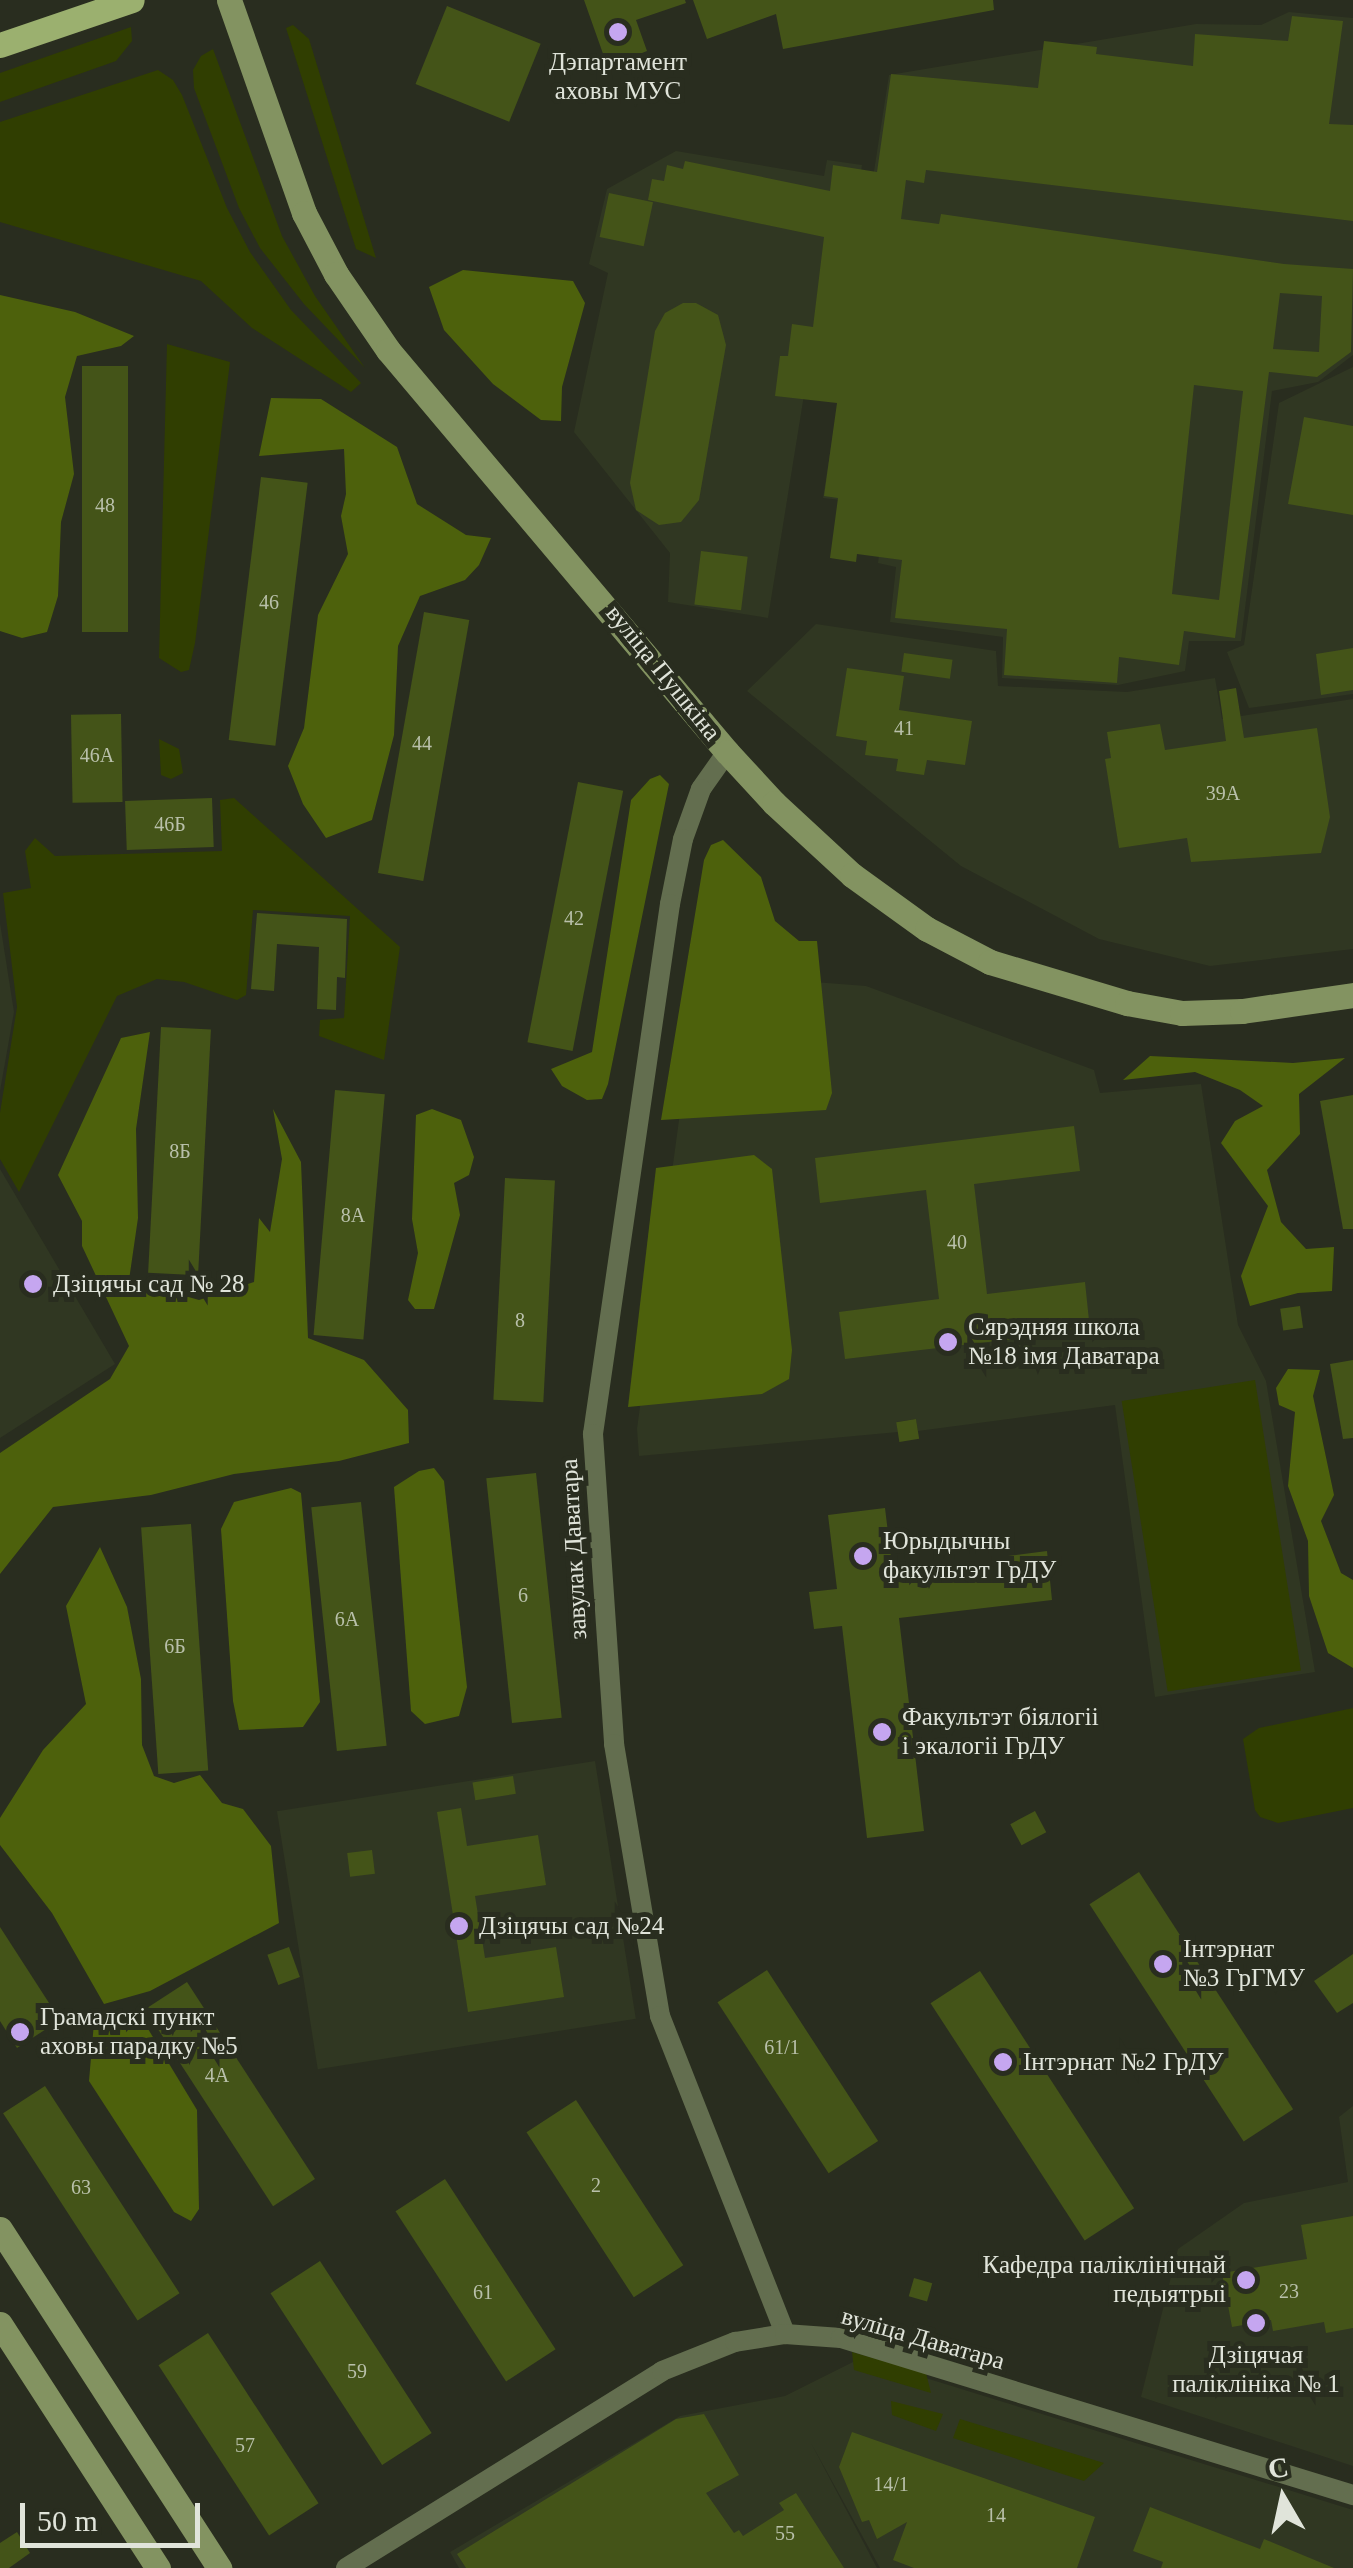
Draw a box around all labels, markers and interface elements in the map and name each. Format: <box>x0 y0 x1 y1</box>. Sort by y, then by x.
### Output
marker: Дэпартамент аховы МУС <box>607 21 629 43</box>
place label: Дэпартамент аховы МУС <box>549 48 687 107</box>
house number: 48 <box>95 493 115 517</box>
house number: 46 <box>259 590 279 614</box>
street label: вуліца Пушкіна <box>599 599 727 747</box>
house number: 41 <box>894 716 914 740</box>
house number: 44 <box>412 731 432 755</box>
house number: 46А <box>80 743 114 767</box>
house number: 39А <box>1206 781 1240 805</box>
house number: 46Б <box>154 812 186 836</box>
house number: 42 <box>564 906 584 930</box>
house number: 8Б <box>169 1139 191 1163</box>
house number: 8А <box>341 1203 365 1227</box>
house number: 40 <box>947 1230 967 1254</box>
place label: Дзіцячы сад № 28 <box>53 1269 245 1299</box>
marker: Дзіцячы сад № 28 <box>22 1273 44 1295</box>
house number: 8 <box>515 1308 525 1332</box>
place label: Сярэдняя школа №18 імя Даватара <box>968 1313 1160 1372</box>
marker: Сярэдняя школа №18 імя Даватара <box>937 1331 959 1353</box>
street label: завулак Даватара <box>554 1458 594 1640</box>
place label: Юрыдычны факультэт ГрДУ <box>883 1527 1056 1586</box>
marker: Юрыдычны факультэт ГрДУ <box>852 1545 874 1567</box>
house number: 6 <box>518 1583 528 1607</box>
house number: 6А <box>335 1607 359 1631</box>
house number: 6Б <box>164 1634 186 1658</box>
place label: Факультэт біялогіі і экалогіі ГрДУ <box>902 1703 1099 1762</box>
marker: Факультэт біялогіі і экалогіі ГрДУ <box>871 1721 893 1743</box>
place label: Дзіцячы сад №24 <box>479 1911 664 1941</box>
marker: Дзіцячы сад №24 <box>448 1915 470 1937</box>
place label: Інтэрнат №3 ГрГМУ <box>1183 1935 1305 1994</box>
marker: Інтэрнат №3 ГрГМУ <box>1152 1953 1174 1975</box>
place label: Грамадскі пункт аховы парадку №5 <box>40 2003 238 2062</box>
marker: Грамадскі пункт аховы парадку №5 <box>9 2021 31 2043</box>
house number: 61/1 <box>764 2035 800 2059</box>
place label: Інтэрнат №2 ГрДУ <box>1023 2047 1224 2077</box>
marker: Інтэрнат №2 ГрДУ <box>992 2051 1014 2073</box>
house number: 4А <box>205 2063 229 2087</box>
house number: 2 <box>591 2173 601 2197</box>
house number: 63 <box>71 2175 91 2199</box>
place label: Кафедра паліклінічнай педыятрыі <box>983 2251 1226 2310</box>
marker: Кафедра паліклінічнай педыятрыі <box>1235 2269 1257 2291</box>
house number: 23 <box>1279 2279 1299 2303</box>
house number: 61 <box>473 2280 493 2304</box>
street label: вуліца Даватара <box>838 2301 1008 2377</box>
marker: Дзіцячая паліклініка № 1 <box>1243 2310 1269 2336</box>
place label: Дзіцячая паліклініка № 1 <box>1172 2341 1340 2400</box>
house number: 59 <box>347 2359 367 2383</box>
house number: 57 <box>235 2433 255 2457</box>
north arrow <box>1233 2448 1333 2548</box>
text: С <box>1266 2451 1291 2485</box>
house number: 14/1 <box>873 2472 909 2496</box>
scale bar <box>25 2483 205 2545</box>
house number: 14 <box>986 2503 1006 2527</box>
text: 50 m <box>37 2504 98 2537</box>
house number: 55 <box>775 2521 795 2545</box>

